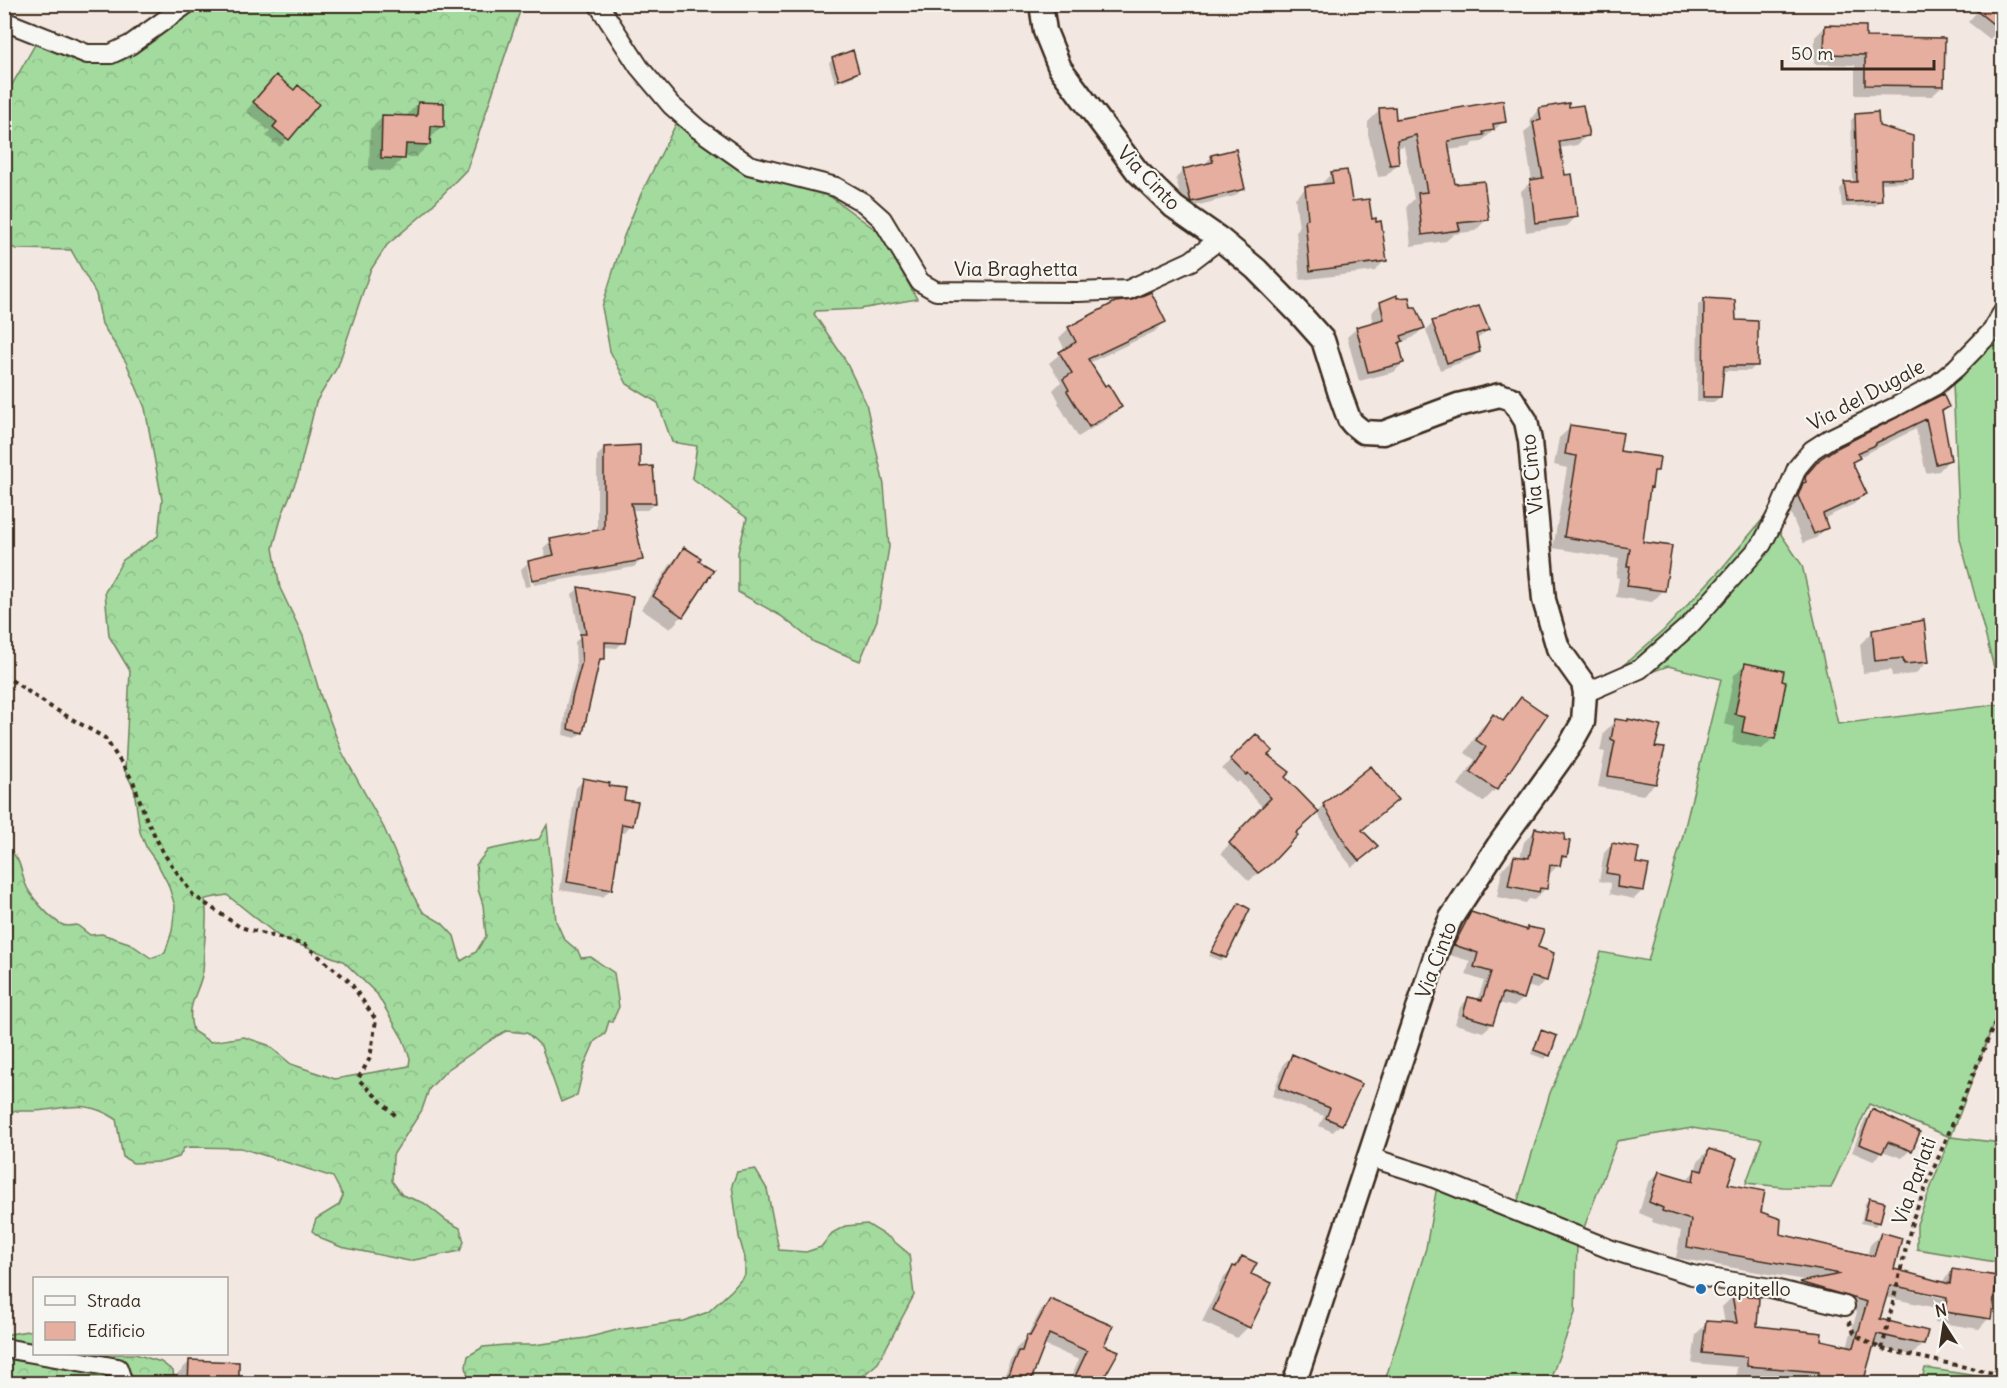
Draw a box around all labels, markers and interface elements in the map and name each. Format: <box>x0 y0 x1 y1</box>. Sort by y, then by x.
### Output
scale bar <box>1782 33 1934 71</box>
text: 50 m <box>1791 42 1833 65</box>
street label: Via Cinto <box>1113 140 1186 215</box>
street label: Via Braghetta <box>954 256 1078 281</box>
street label: Via del Dugale <box>1803 353 1928 436</box>
street label: Via Cinto <box>1515 433 1548 515</box>
street label: Via Cinto <box>1409 918 1462 1002</box>
street label: Via Parlati <box>1886 1134 1941 1228</box>
place label: Capitello <box>1713 1276 1791 1301</box>
legend <box>33 1277 228 1355</box>
marker: Capitello <box>1694 1282 1708 1296</box>
text: Strada <box>87 1289 141 1312</box>
north arrow <box>1914 1295 1974 1355</box>
text: N <box>1933 1299 1948 1321</box>
text: Edificio <box>87 1319 145 1342</box>

